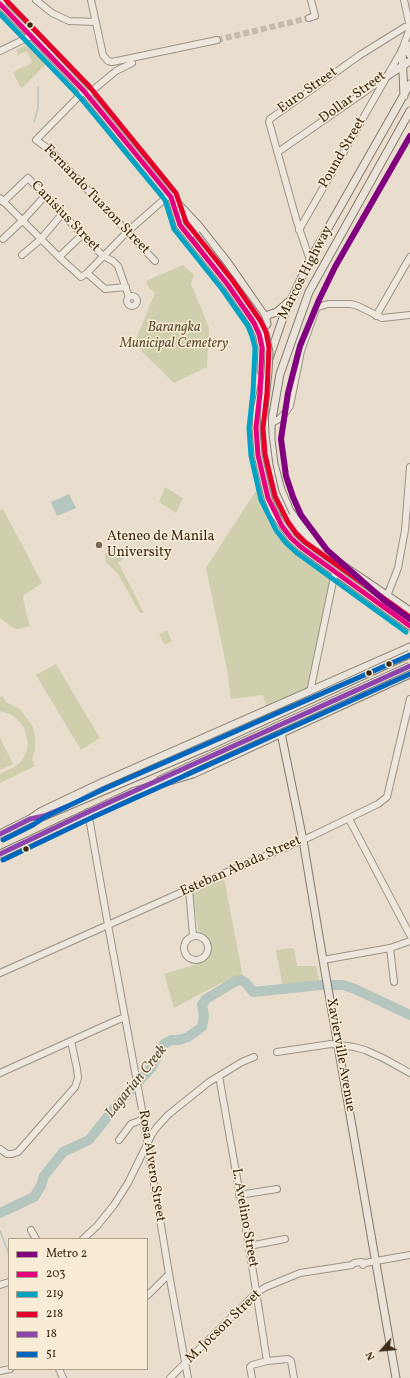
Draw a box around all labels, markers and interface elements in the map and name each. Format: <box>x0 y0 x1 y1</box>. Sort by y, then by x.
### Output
unlabelled marker <box>25 20 35 30</box>
street label: Euro Street <box>275 64 341 118</box>
street label: Dollar Street <box>316 68 390 128</box>
street label: Pound Street <box>316 115 370 191</box>
street label: Fernando Tuazon Street <box>39 142 153 258</box>
street label: Canisius Street <box>27 178 103 256</box>
street label: Marcos Highway <box>275 223 337 323</box>
park label: Barangka Municipal Cemetery <box>120 320 228 352</box>
place label: Ateneo de Manila University <box>107 529 214 562</box>
marker: Ateneo de Manila University <box>94 540 104 550</box>
unlabelled marker <box>384 659 394 669</box>
unlabelled marker <box>364 668 374 678</box>
street label: Esteban Abada Street <box>178 833 304 901</box>
unlabelled marker <box>21 844 31 854</box>
street label: Xavierville Avenue <box>322 997 358 1113</box>
water label: Lagarian Creek <box>102 1042 172 1122</box>
street label: Rosa Alvero Street <box>134 1109 168 1223</box>
street label: L. Avelino Street <box>227 1167 261 1269</box>
legend <box>8 1238 148 1370</box>
text: Metro 2 <box>46 1246 87 1262</box>
text: 203 <box>46 1266 65 1282</box>
text: 219 <box>46 1286 63 1302</box>
street label: M. Jocson Street <box>183 1287 265 1367</box>
text: 218 <box>46 1306 63 1322</box>
text: 18 <box>46 1326 57 1342</box>
north arrow <box>362 1330 402 1370</box>
text: 51 <box>46 1346 56 1362</box>
text: N <box>362 1349 379 1363</box>

